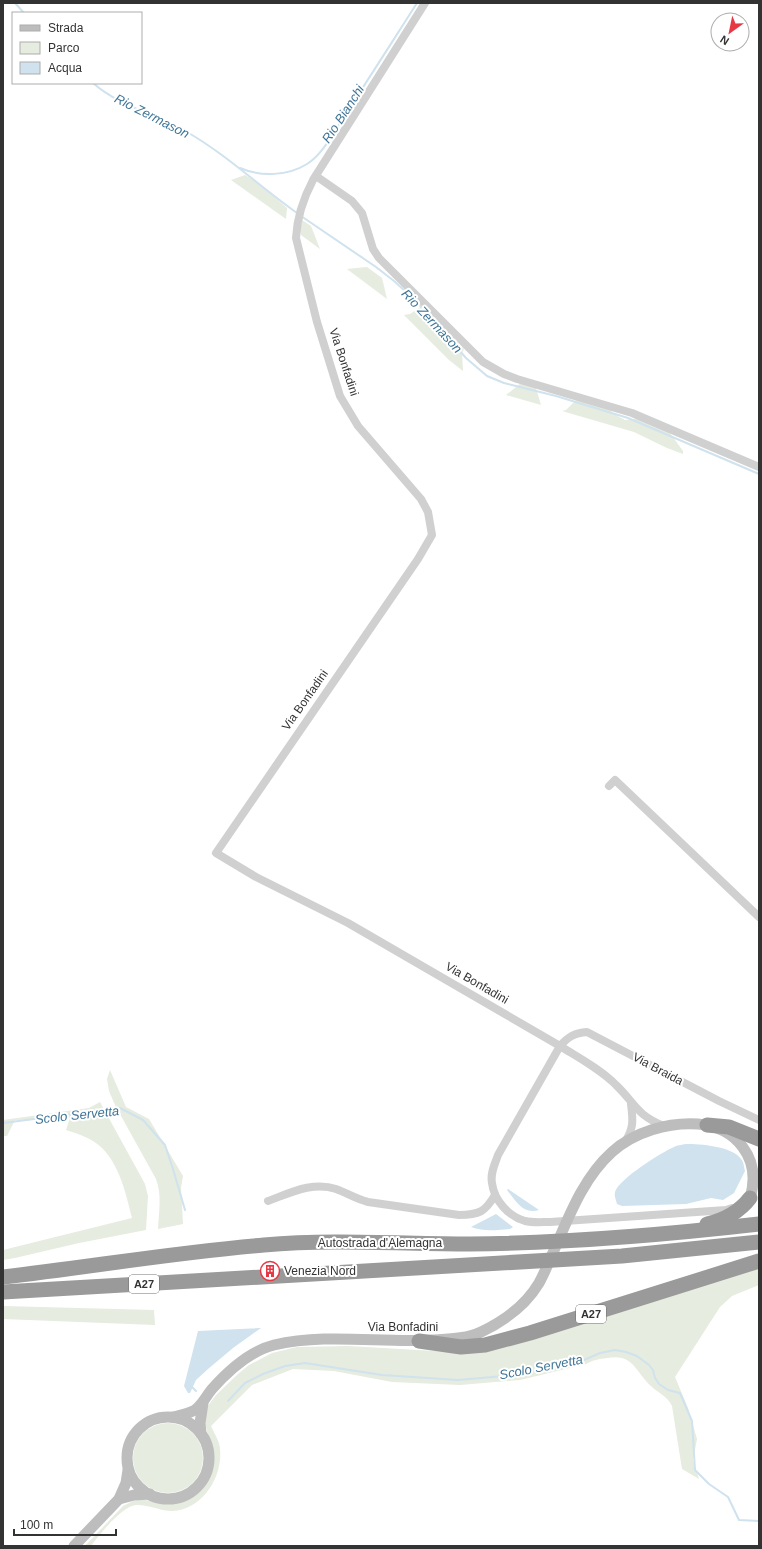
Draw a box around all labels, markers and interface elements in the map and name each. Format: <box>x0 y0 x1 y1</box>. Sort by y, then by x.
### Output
legend <box>12 12 142 84</box>
north arrow <box>710 12 750 52</box>
text: Strada <box>48 21 84 35</box>
text: N <box>718 33 731 48</box>
text: Parco <box>48 41 80 55</box>
text: Acqua <box>48 61 82 75</box>
water label: Rio Bianchi <box>319 81 368 146</box>
water label: Rio Zermason <box>112 91 192 141</box>
water label: Rio Zermason <box>399 286 465 356</box>
street label: Via Bonfadini <box>326 326 362 398</box>
street label: Via Bonfadini <box>279 667 331 733</box>
street label: Via Bonfadini <box>443 959 511 1007</box>
street label: Via Braida <box>630 1050 686 1088</box>
water label: Scolo Servetta <box>34 1103 120 1127</box>
street label: Autostrada d'Alemagna <box>318 1236 443 1250</box>
building icon: Venezia Nord <box>259 1260 281 1282</box>
place label: Venezia Nord <box>284 1264 356 1278</box>
road number: A27 <box>129 1275 159 1293</box>
road number: A27 <box>576 1305 606 1323</box>
street label: Via Bonfadini <box>368 1320 438 1334</box>
water label: Scolo Servetta <box>498 1352 584 1382</box>
scale bar <box>14 1511 116 1537</box>
text: 100 m <box>20 1518 53 1532</box>

